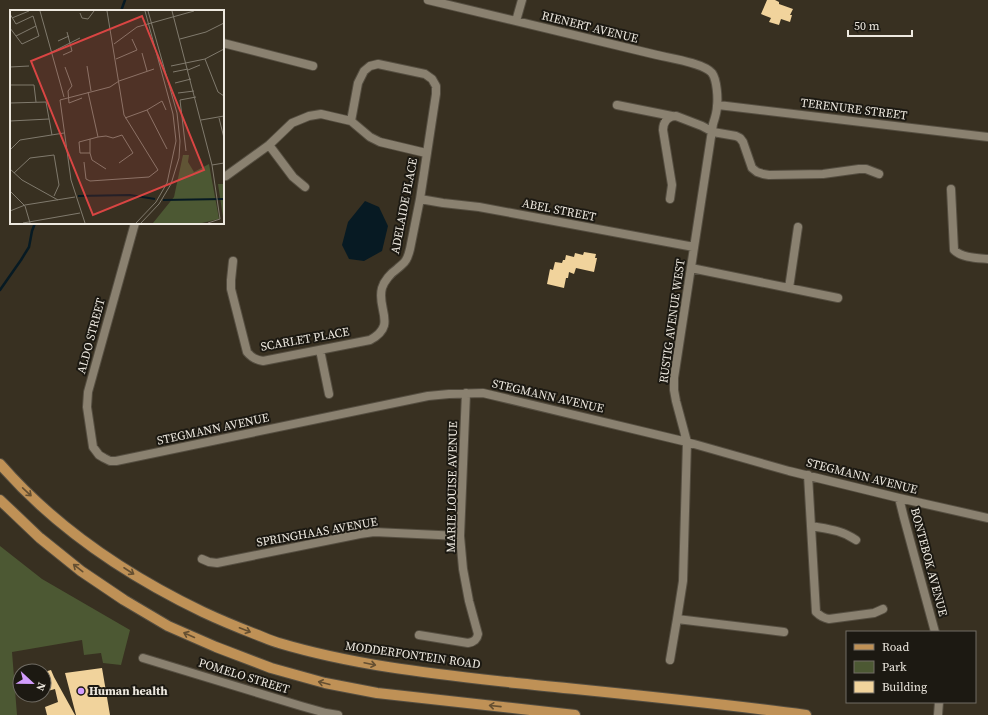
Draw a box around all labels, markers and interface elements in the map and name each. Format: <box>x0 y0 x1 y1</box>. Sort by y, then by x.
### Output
street label: RIENERT AVENUE <box>540 7 640 47</box>
inset map <box>10 10 224 224</box>
scale bar <box>848 12 912 38</box>
text: 50 m <box>854 18 880 34</box>
street label: TERENURE STREET <box>800 95 909 124</box>
street label: ADELAIDE PLACE <box>387 157 421 255</box>
street label: ABEL STREET <box>521 195 598 225</box>
street label: RUSTIG AVENUE WEST <box>655 257 689 384</box>
street label: ALDO STREET <box>73 296 109 376</box>
street label: SCARLET PLACE <box>259 323 351 355</box>
street label: STEGMANN AVENUE <box>491 375 605 417</box>
street label: STEGMANN AVENUE <box>156 409 270 449</box>
street label: MARIE LOUISE AVENUE <box>443 421 461 553</box>
street label: STEGMANN AVENUE <box>805 454 919 498</box>
one-way arrow <box>22 487 32 497</box>
street label: BONTEBOK AVENUE <box>907 506 951 618</box>
street label: SPRINGHAAS AVENUE <box>255 513 379 551</box>
one-way arrow <box>72 564 83 572</box>
one-way arrow <box>124 567 135 576</box>
one-way arrow <box>239 627 251 635</box>
one-way arrow <box>183 631 195 638</box>
legend <box>846 631 976 703</box>
street label: MODDERFONTEIN ROAD <box>344 638 482 672</box>
text: Road <box>882 639 909 655</box>
street label: POMELO STREET <box>197 655 292 698</box>
text: Park <box>882 659 907 675</box>
one-way arrow <box>363 661 376 669</box>
north arrow <box>12 663 52 703</box>
one-way arrow <box>318 679 331 686</box>
text: Building <box>882 679 927 695</box>
text: N <box>32 680 49 693</box>
place label: Human health <box>89 683 168 699</box>
marker: Human health <box>76 686 86 696</box>
one-way arrow <box>489 702 502 710</box>

